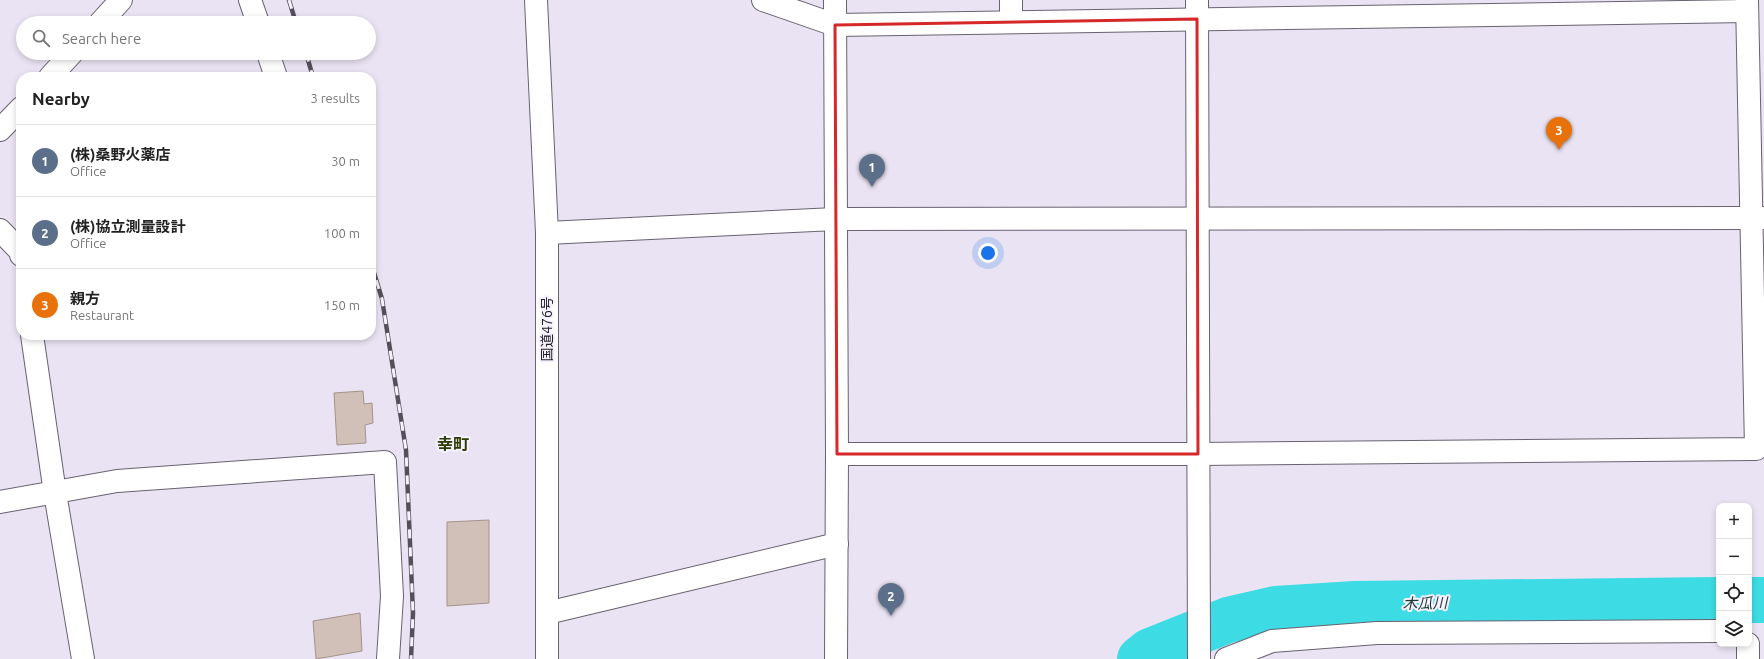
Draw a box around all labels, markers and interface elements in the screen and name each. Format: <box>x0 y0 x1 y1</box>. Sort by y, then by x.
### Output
search box <box>16 16 376 60</box>
icon: search <box>30 27 52 49</box>
text: Search here <box>62 30 141 47</box>
text: Nearby <box>32 89 90 108</box>
text: 3 results <box>310 91 360 105</box>
pin: 3 <box>1546 117 1572 150</box>
text: (株)桑野火薬店 <box>70 146 170 163</box>
text: 1 <box>41 154 49 168</box>
text: 30 m <box>331 154 360 168</box>
pin: 1 <box>859 154 885 187</box>
text: Office <box>70 164 106 178</box>
text: (株)協立測量設計 <box>70 218 185 235</box>
text: 2 <box>41 226 49 240</box>
text: 100 m <box>324 226 360 240</box>
text: Office <box>70 236 106 250</box>
your location <box>978 243 998 263</box>
text: 親方 <box>70 290 100 307</box>
street label: 国道476号 <box>539 296 555 362</box>
text: 3 <box>41 298 49 312</box>
text: 150 m <box>324 298 360 312</box>
text: Restaurant <box>70 308 134 322</box>
district label: 幸町 <box>437 435 469 453</box>
map controls <box>1716 503 1752 647</box>
button: + <box>1716 503 1752 539</box>
button: − <box>1716 539 1752 575</box>
button: locate <box>1716 575 1752 611</box>
pin: 2 <box>878 583 904 616</box>
water label: 木瓜川 <box>1402 594 1450 612</box>
button: layers <box>1716 611 1752 647</box>

